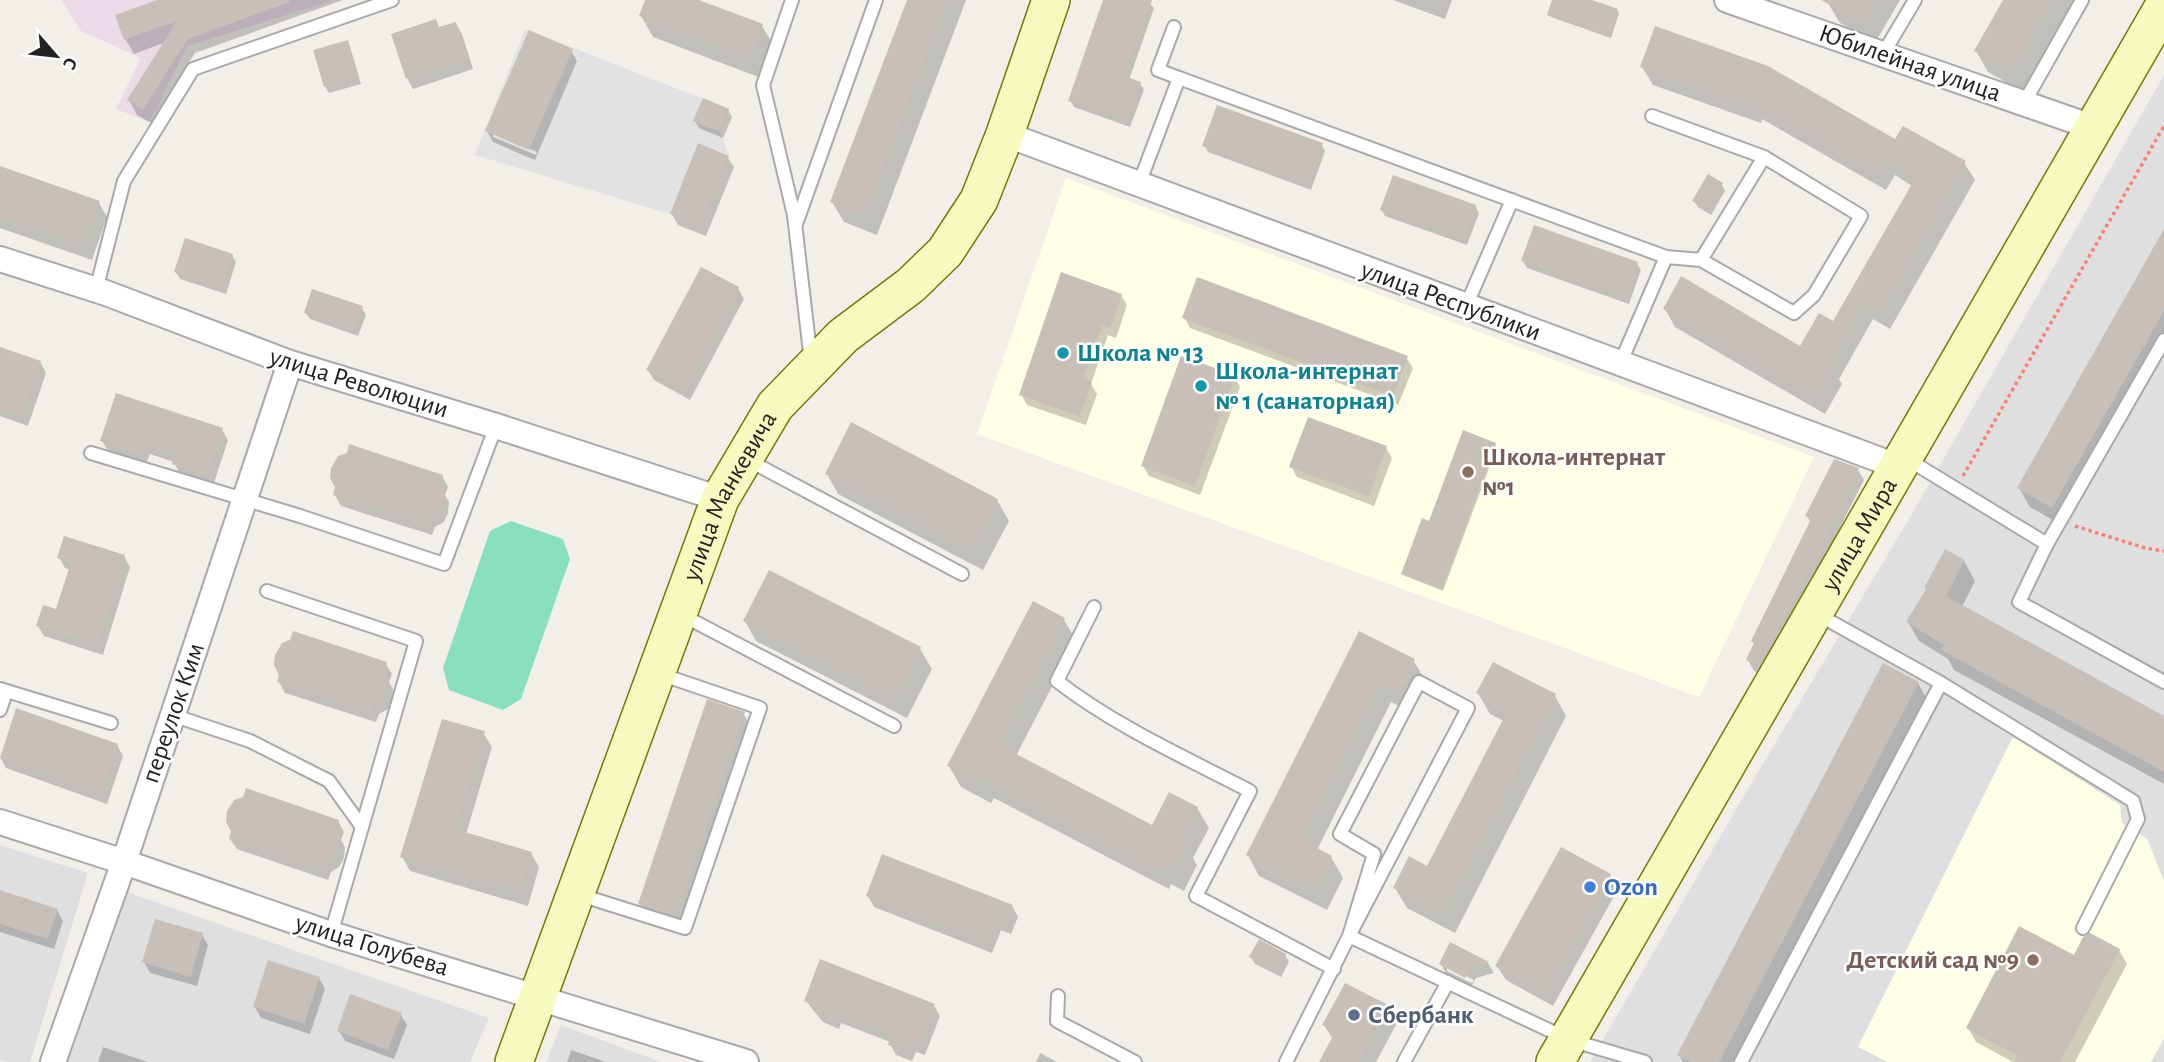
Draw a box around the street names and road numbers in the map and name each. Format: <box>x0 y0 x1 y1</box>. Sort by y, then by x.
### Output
street label: Юбилейная улица <box>1816 20 2005 106</box>
street label: улица Республики <box>1357 256 1544 346</box>
street label: улица Революции <box>266 343 452 423</box>
street label: улица Манкевича <box>678 407 782 585</box>
street label: улица Мира <box>1816 473 1902 596</box>
street label: переулок Ким <box>137 640 209 786</box>
street label: улица Голубева <box>291 909 452 981</box>

